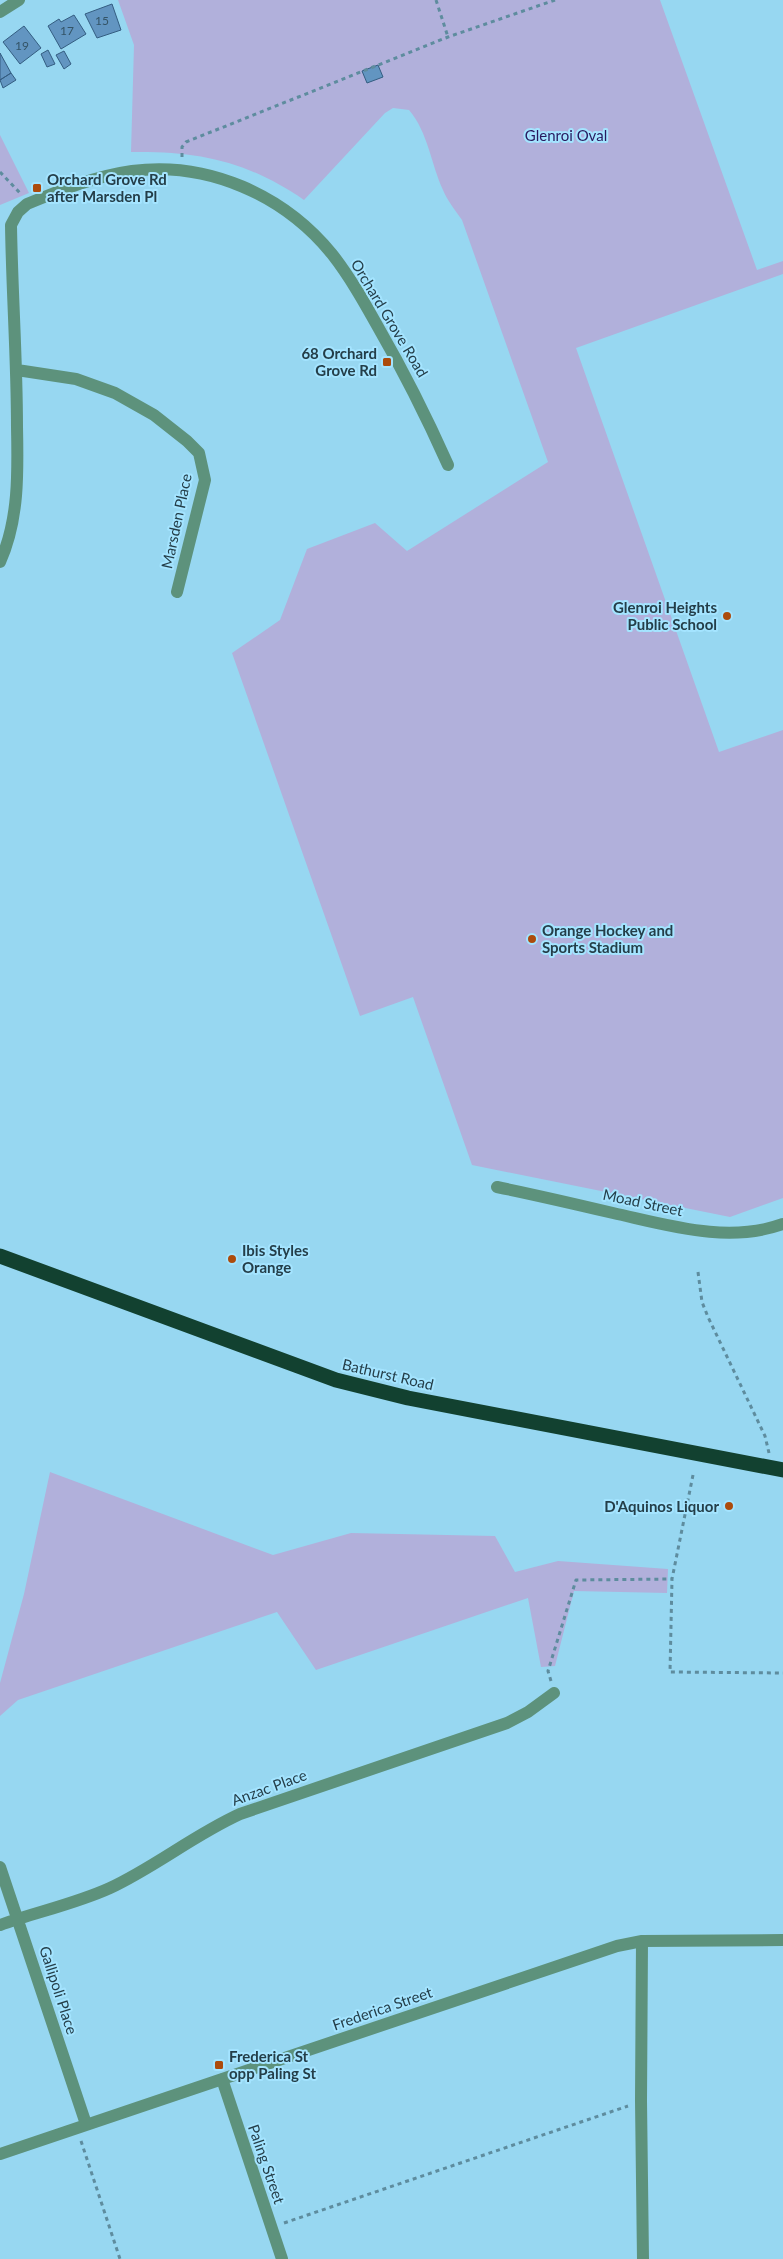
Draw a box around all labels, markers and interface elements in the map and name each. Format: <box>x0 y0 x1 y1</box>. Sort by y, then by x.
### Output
house number: 15 <box>95 13 109 28</box>
house number: 17 <box>60 23 74 38</box>
house number: 19 <box>15 38 29 53</box>
park label: Glenroi Oval <box>525 126 607 144</box>
place label: Orchard Grove Rd after Marsden Pl <box>47 170 167 205</box>
marker: Orchard Grove Rd after Marsden Pl <box>31 182 43 194</box>
street label: Orchard Grove Road <box>348 256 432 380</box>
place label: 68 Orchard Grove Rd <box>301 344 377 379</box>
marker: 68 Orchard Grove Rd <box>381 356 393 368</box>
street label: Marsden Place <box>157 472 195 570</box>
place label: Glenroi Heights Public School <box>613 598 717 633</box>
marker: Glenroi Heights Public School <box>721 610 733 622</box>
place label: Orange Hockey and Sports Stadium <box>542 921 673 956</box>
marker: Orange Hockey and Sports Stadium <box>526 933 538 945</box>
street label: Moad Street <box>601 1185 685 1219</box>
place label: Ibis Styles Orange <box>242 1241 309 1276</box>
marker: Ibis Styles Orange <box>226 1253 238 1265</box>
street label: Bathurst Road <box>340 1355 436 1393</box>
place label: D'Aquinos Liquor <box>604 1497 719 1515</box>
marker: D'Aquinos Liquor <box>723 1500 735 1512</box>
street label: Anzac Place <box>229 1765 309 1809</box>
street label: Gallipoli Place <box>36 1944 82 2037</box>
street label: Frederica Street <box>330 1982 435 2033</box>
place label: Frederica St opp Paling St <box>229 2047 316 2082</box>
marker: Frederica St opp Paling St <box>213 2059 225 2071</box>
street label: Paling Street <box>245 2122 289 2207</box>

